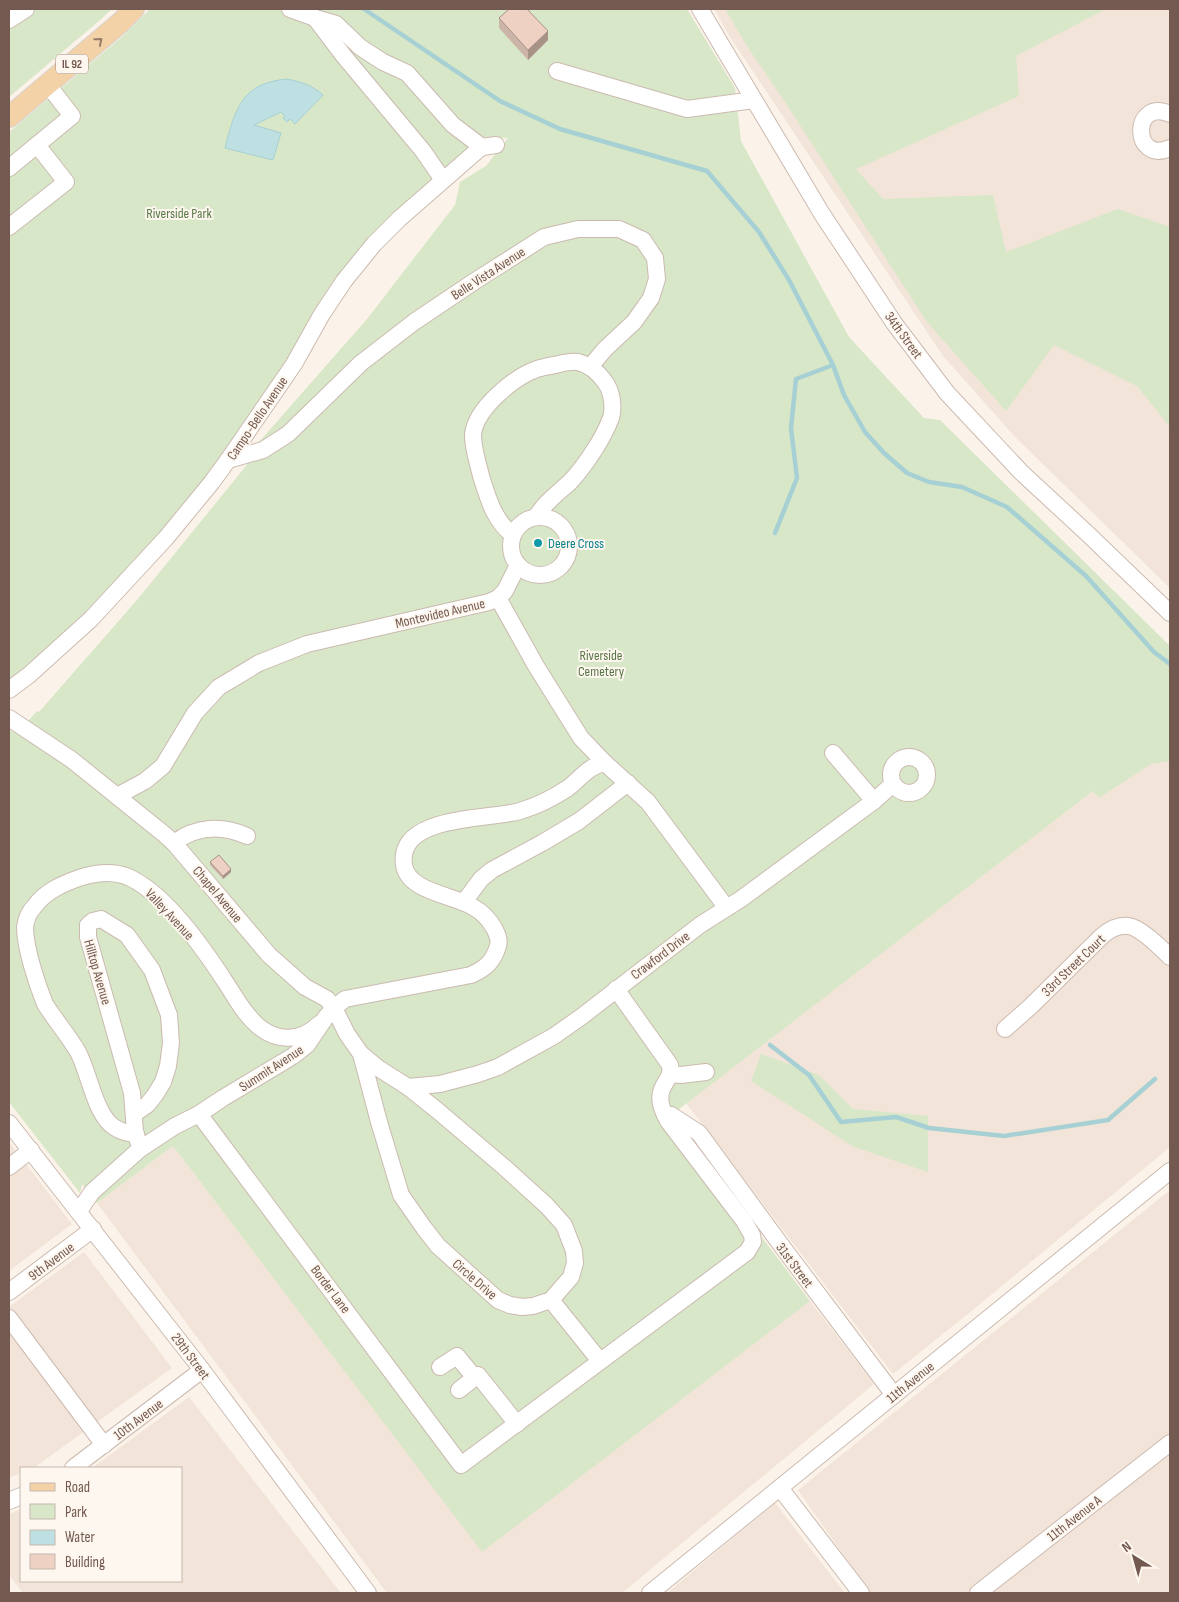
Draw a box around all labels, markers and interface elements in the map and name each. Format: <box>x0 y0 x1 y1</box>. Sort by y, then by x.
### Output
one-way arrow <box>94 37 103 46</box>
road number: IL 92 <box>56 54 88 74</box>
park label: Riverside Park <box>146 205 212 222</box>
street label: Belle Vista Avenue <box>448 243 529 304</box>
street label: 34th Street <box>881 309 926 362</box>
street label: Campo-Bello Avenue <box>223 373 292 463</box>
place label: Deere Cross <box>548 535 604 552</box>
marker: Deere Cross <box>532 537 544 549</box>
street label: Montevideo Avenue <box>394 595 487 632</box>
park label: Riverside Cemetery <box>578 647 625 680</box>
street label: Chapel Avenue <box>189 863 246 926</box>
street label: Valley Avenue <box>142 885 198 943</box>
street label: Crawford Drive <box>627 928 693 983</box>
street label: 33rd Street Court <box>1038 931 1109 1000</box>
street label: Hilltop Avenue <box>80 938 115 1007</box>
street label: Summit Avenue <box>236 1041 307 1095</box>
street label: 9th Avenue <box>25 1239 78 1284</box>
street label: 31st Street <box>772 1239 817 1291</box>
street label: Circle Drive <box>449 1255 501 1303</box>
street label: Border Lane <box>307 1262 354 1317</box>
street label: 29th Street <box>168 1330 214 1383</box>
street label: 11th Avenue <box>883 1358 938 1407</box>
street label: 10th Avenue <box>110 1395 167 1444</box>
legend <box>20 1467 182 1582</box>
text: Road <box>65 1478 90 1497</box>
street label: 11th Avenue A <box>1044 1491 1106 1545</box>
text: Park <box>65 1503 87 1522</box>
text: Water <box>65 1528 96 1547</box>
north arrow <box>1109 1532 1159 1582</box>
text: N <box>1118 1538 1135 1556</box>
text: Building <box>65 1553 105 1572</box>

